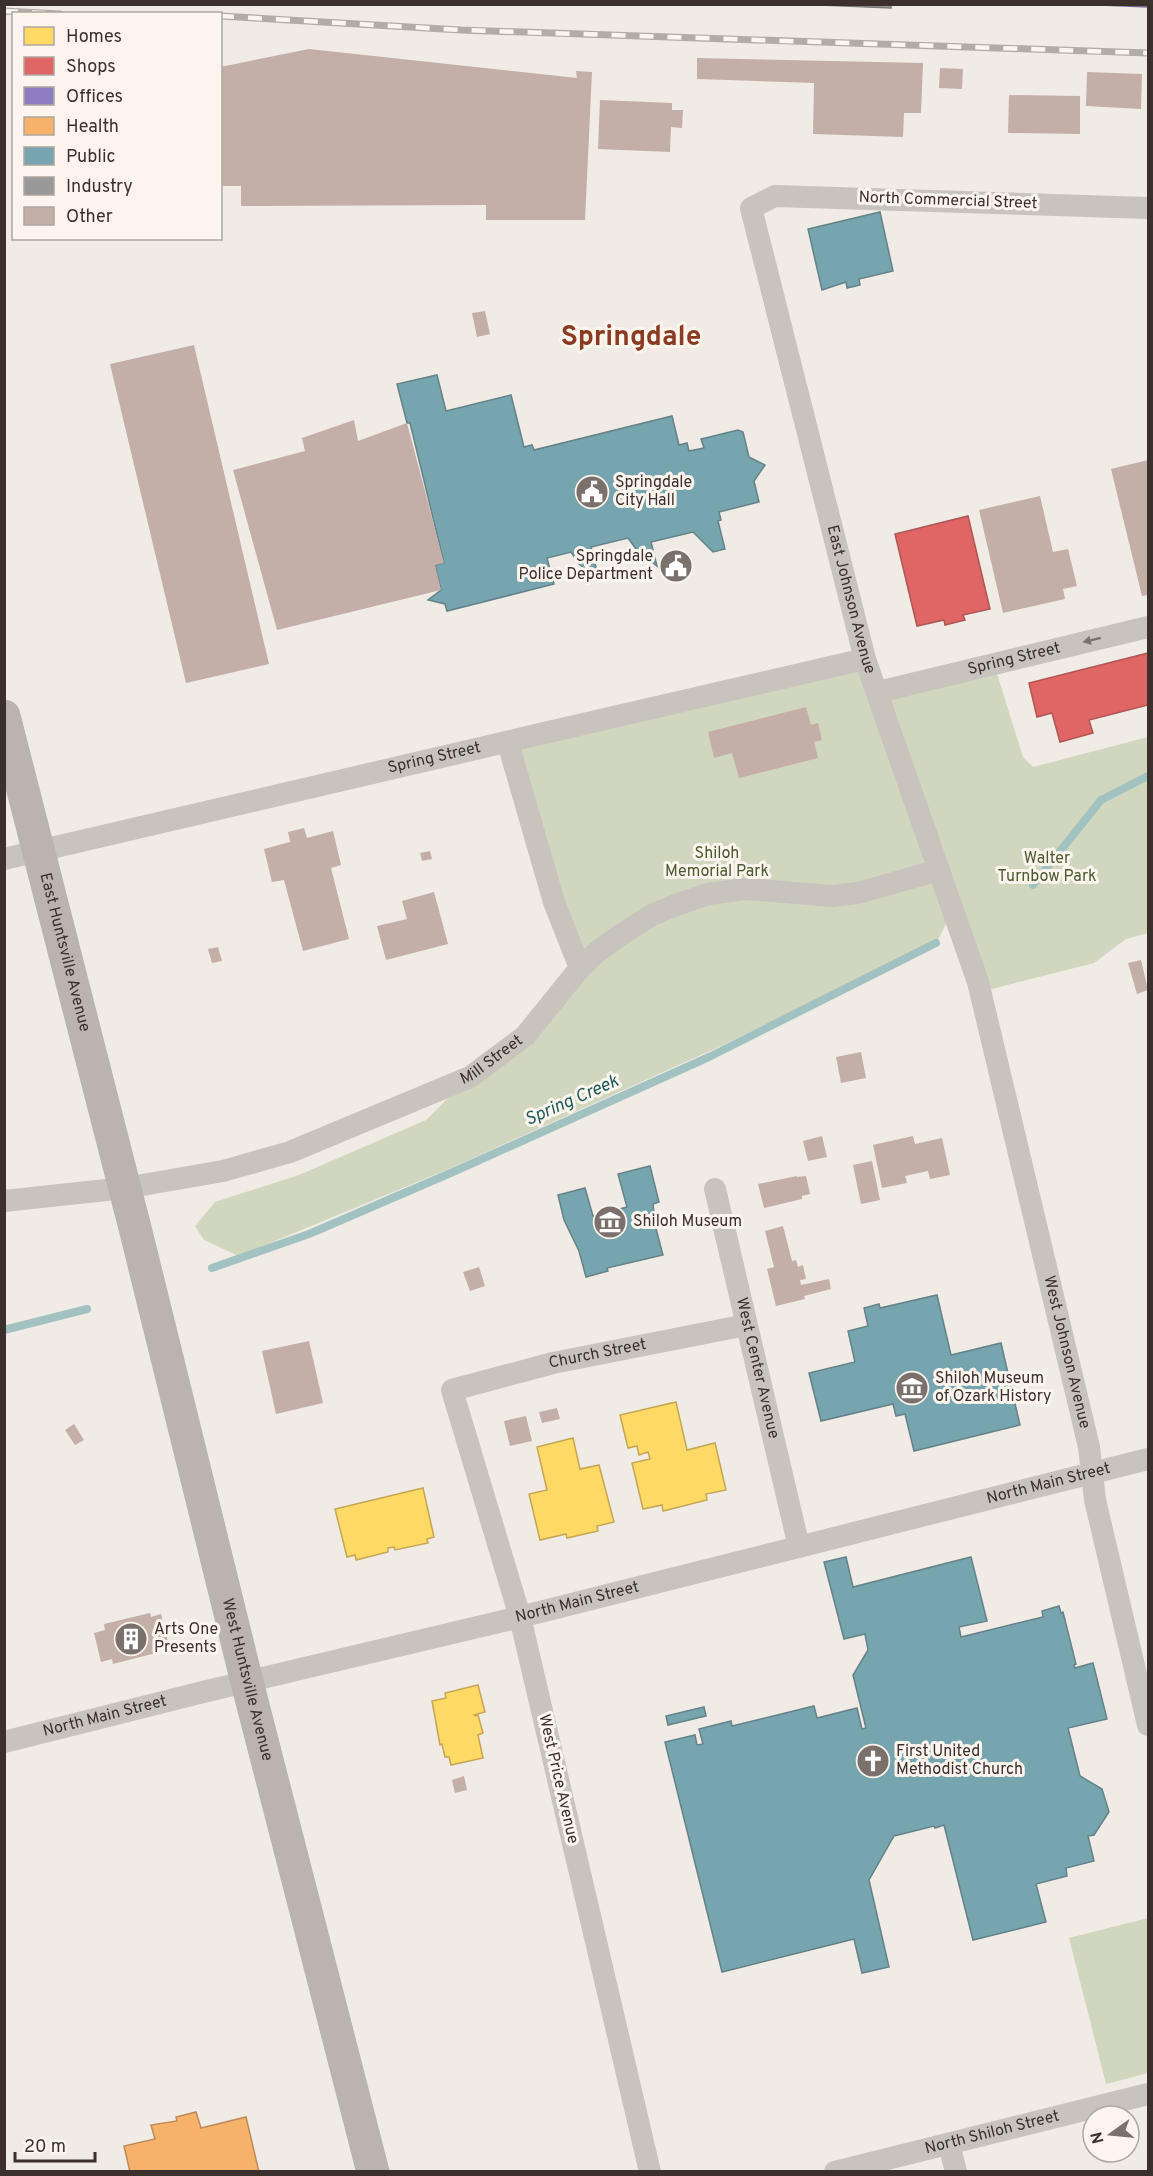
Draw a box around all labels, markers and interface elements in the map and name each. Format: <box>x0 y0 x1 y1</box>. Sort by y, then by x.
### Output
legend <box>12 12 222 240</box>
text: Homes <box>66 26 122 49</box>
text: Shops <box>66 56 116 79</box>
text: Offices <box>66 86 123 109</box>
text: Health <box>66 116 119 139</box>
text: Public <box>66 146 116 169</box>
text: Industry <box>66 176 133 199</box>
street label: North Commercial Street <box>858 188 1038 214</box>
text: Other <box>66 206 113 229</box>
district label: Springdale <box>561 320 701 356</box>
place label: Springdale City Hall <box>615 473 692 511</box>
public building icon: Springdale City Hall <box>574 474 610 510</box>
street label: East Johnson Avenue <box>822 523 879 677</box>
place label: Springdale Police Department <box>519 547 653 585</box>
public building icon: Springdale Police Department <box>658 548 694 584</box>
one-way arrow <box>1082 636 1101 646</box>
street label: Spring Street <box>966 638 1063 680</box>
street label: Spring Street <box>386 738 483 779</box>
park label: Shiloh Memorial Park <box>665 844 769 882</box>
park label: Walter Turnbow Park <box>997 849 1097 887</box>
street label: East Huntsville Avenue <box>35 871 94 1034</box>
street label: Mill Street <box>457 1031 527 1090</box>
water label: Spring Creek <box>522 1070 623 1132</box>
museum icon: Shiloh Museum <box>592 1204 628 1240</box>
place label: Shiloh Museum <box>633 1212 742 1232</box>
street label: West Johnson Avenue <box>1038 1274 1094 1431</box>
street label: West Center Avenue <box>731 1296 783 1441</box>
street label: Church Street <box>547 1335 648 1374</box>
place label: Shiloh Museum of Ozark History <box>935 1369 1052 1407</box>
museum icon: Shiloh Museum of Ozark History <box>894 1370 930 1406</box>
street label: North Main Street <box>985 1459 1113 1509</box>
street label: North Main Street <box>513 1577 641 1628</box>
street label: West Huntsville Avenue <box>217 1596 277 1763</box>
place label: Arts One Presents <box>154 1620 218 1658</box>
building icon: Arts One Presents <box>113 1621 149 1657</box>
street label: North Main Street <box>41 1691 169 1742</box>
street label: West Price Avenue <box>533 1712 583 1846</box>
place label: First United Methodist Church <box>896 1742 1023 1780</box>
church icon: First United Methodist Church <box>855 1743 891 1779</box>
north arrow <box>1081 2104 1141 2164</box>
street label: North Shiloh Street <box>923 2106 1062 2159</box>
scale bar <box>15 2125 94 2163</box>
text: N <box>1087 2129 1110 2146</box>
text: 20 m <box>24 2136 66 2159</box>

